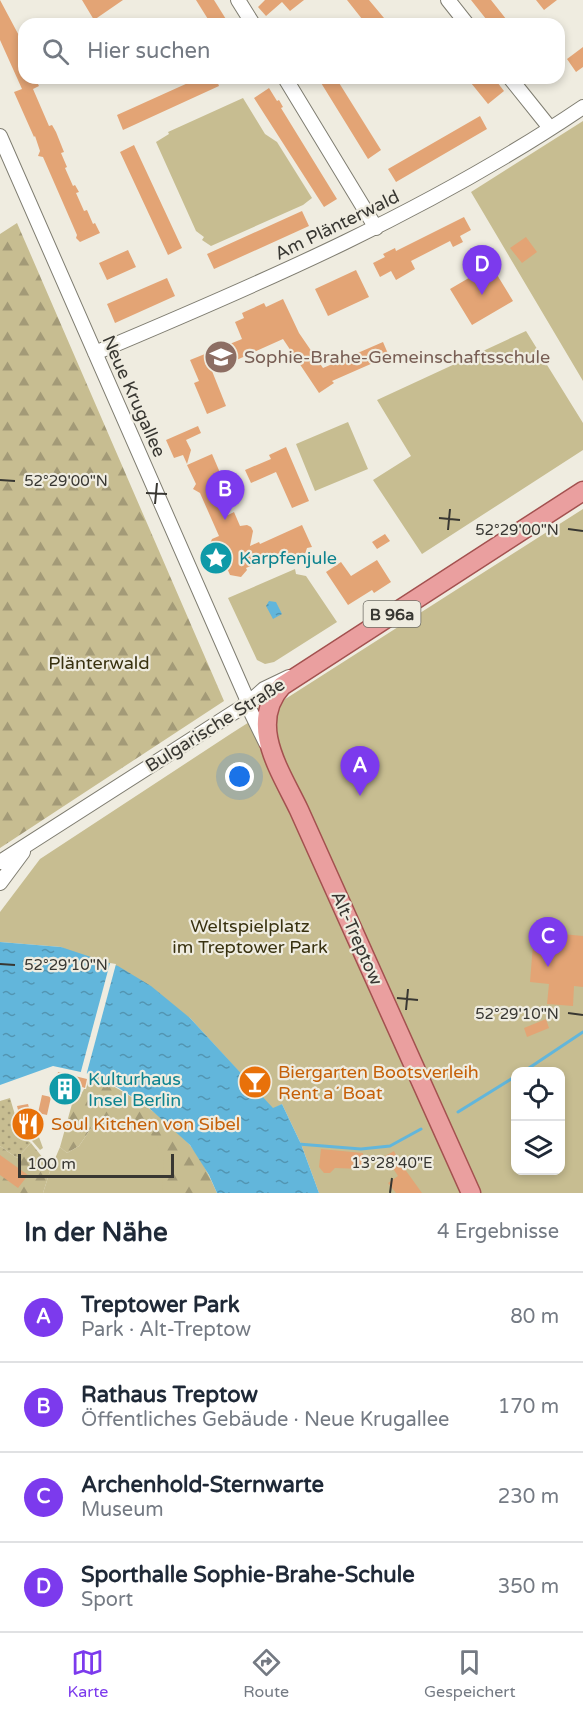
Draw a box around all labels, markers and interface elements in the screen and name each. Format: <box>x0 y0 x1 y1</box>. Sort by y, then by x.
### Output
search box <box>18 18 565 84</box>
icon: search <box>39 35 72 68</box>
text: Hier suchen <box>87 38 210 64</box>
street label: Am Plänterwald <box>271 185 403 265</box>
pin: D <box>462 246 502 295</box>
street label: Neue Krugallee <box>97 332 171 460</box>
school or university icon: Sophie-Brahe-Gemeinschaftsschule <box>203 339 239 375</box>
place label: Sophie-Brahe-Gemeinschaftsschule <box>244 346 550 368</box>
pin: B <box>206 470 244 520</box>
text: 52°29'00"N <box>24 472 108 490</box>
text: 52°29'00"N <box>475 521 559 539</box>
place icon: Karpfenjule <box>198 540 234 576</box>
place label: Karpfenjule <box>239 547 337 569</box>
road number: B 96a <box>364 601 420 627</box>
park label: Plänterwald <box>48 652 150 674</box>
street label: Bulgarische Straße <box>141 673 289 777</box>
pin: A <box>340 746 380 796</box>
your location <box>225 762 254 791</box>
street label: Alt-Treptow <box>326 888 388 988</box>
park label: Weltspielplatz im Treptower Park <box>172 915 328 958</box>
pin: C <box>528 918 568 967</box>
text: 52°29'10"N <box>24 956 108 974</box>
text: 52°29'10"N <box>475 1005 559 1023</box>
place label: Biergarten Bootsverleih Rent a´ Boat <box>278 1061 479 1104</box>
bar icon: Biergarten Bootsverleih Rent a´ Boat <box>237 1064 273 1100</box>
map controls <box>511 1067 565 1175</box>
button: locate <box>511 1067 565 1121</box>
place label: Kulturhaus Insel Berlin <box>88 1068 181 1111</box>
building icon: Kulturhaus Insel Berlin <box>47 1071 83 1107</box>
restaurant icon: Soul Kitchen von Sibel <box>10 1106 46 1142</box>
place label: Soul Kitchen von Sibel <box>51 1113 240 1135</box>
button: layers <box>511 1121 565 1175</box>
scale bar <box>18 1151 174 1178</box>
text: 100 m <box>27 1154 76 1174</box>
text: 13°28'40"E <box>351 1154 433 1172</box>
text: In der Nähe <box>24 1217 168 1248</box>
text: 4 Ergebnisse <box>437 1220 559 1244</box>
text: Treptower Park <box>81 1292 240 1318</box>
text: A <box>36 1305 51 1329</box>
text: 80 m <box>510 1305 559 1329</box>
text: Park · Alt-Treptow <box>81 1318 251 1342</box>
text: Rathaus Treptow <box>81 1382 258 1408</box>
text: B <box>37 1395 50 1419</box>
text: 170 m <box>498 1395 559 1419</box>
text: Öffentliches Gebäude · Neue Krugallee <box>81 1408 449 1432</box>
text: Archenhold-Sternwarte <box>81 1472 324 1498</box>
text: C <box>37 1485 50 1509</box>
text: 230 m <box>498 1485 559 1509</box>
text: Museum <box>81 1498 164 1522</box>
text: Sporthalle Sophie-Brahe-Schule <box>81 1562 415 1588</box>
text: D <box>36 1575 51 1599</box>
text: 350 m <box>498 1575 559 1599</box>
text: Sport <box>81 1588 133 1612</box>
tab: Karte <box>67 1646 108 1702</box>
tab: Route <box>243 1646 289 1702</box>
tab: Gespeichert <box>424 1646 516 1702</box>

